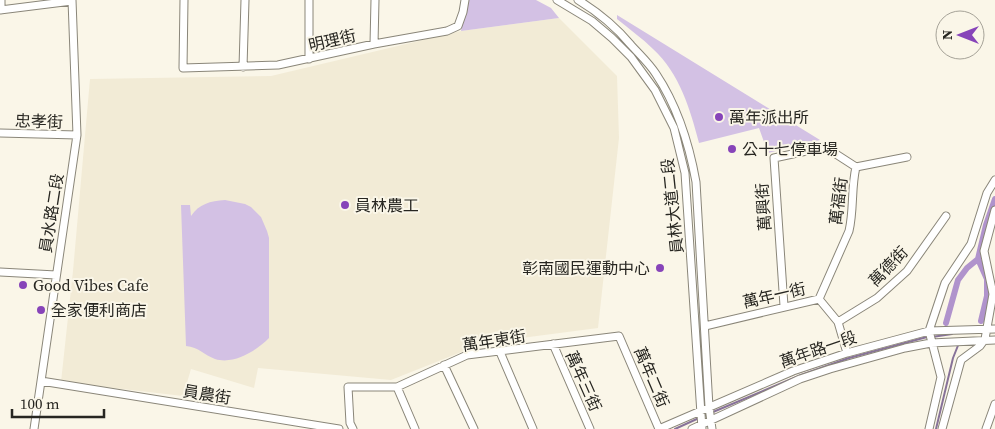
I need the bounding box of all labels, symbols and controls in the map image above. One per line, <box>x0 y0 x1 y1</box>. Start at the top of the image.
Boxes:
north arrow <box>935 10 985 60</box>
street label: 明理街 <box>306 24 358 56</box>
text: N <box>937 30 957 40</box>
place label: 萬年派出所 <box>729 106 809 128</box>
street label: 忠孝街 <box>15 109 63 133</box>
marker: 萬年派出所 <box>713 111 725 123</box>
place label: 公十七停車場 <box>742 138 838 160</box>
marker: 公十七停車場 <box>726 143 738 155</box>
street label: 員林大道二段 <box>656 157 688 255</box>
street label: 員水路二段 <box>34 172 68 254</box>
street label: 萬福街 <box>824 176 852 226</box>
street label: 萬興街 <box>750 182 776 232</box>
place label: 員林農工 <box>355 194 419 216</box>
marker: 員林農工 <box>339 199 351 211</box>
street label: 萬德街 <box>863 241 913 291</box>
place label: 彰南國民運動中心 <box>522 257 650 279</box>
marker: 彰南國民運動中心 <box>654 262 666 274</box>
place label: Good Vibes Cafe <box>33 274 149 296</box>
street label: 萬年一街 <box>740 277 808 313</box>
marker: Good Vibes Cafe <box>17 279 29 291</box>
place label: 全家便利商店 <box>51 299 147 321</box>
marker: 全家便利商店 <box>35 304 47 316</box>
street label: 萬年東街 <box>461 324 527 356</box>
street label: 萬年路一段 <box>777 326 859 372</box>
street label: 萬年二街 <box>629 343 675 411</box>
street label: 萬年三街 <box>561 347 607 415</box>
street label: 員農街 <box>182 379 232 409</box>
scale bar <box>12 386 105 418</box>
text: 100 m <box>20 393 60 414</box>

